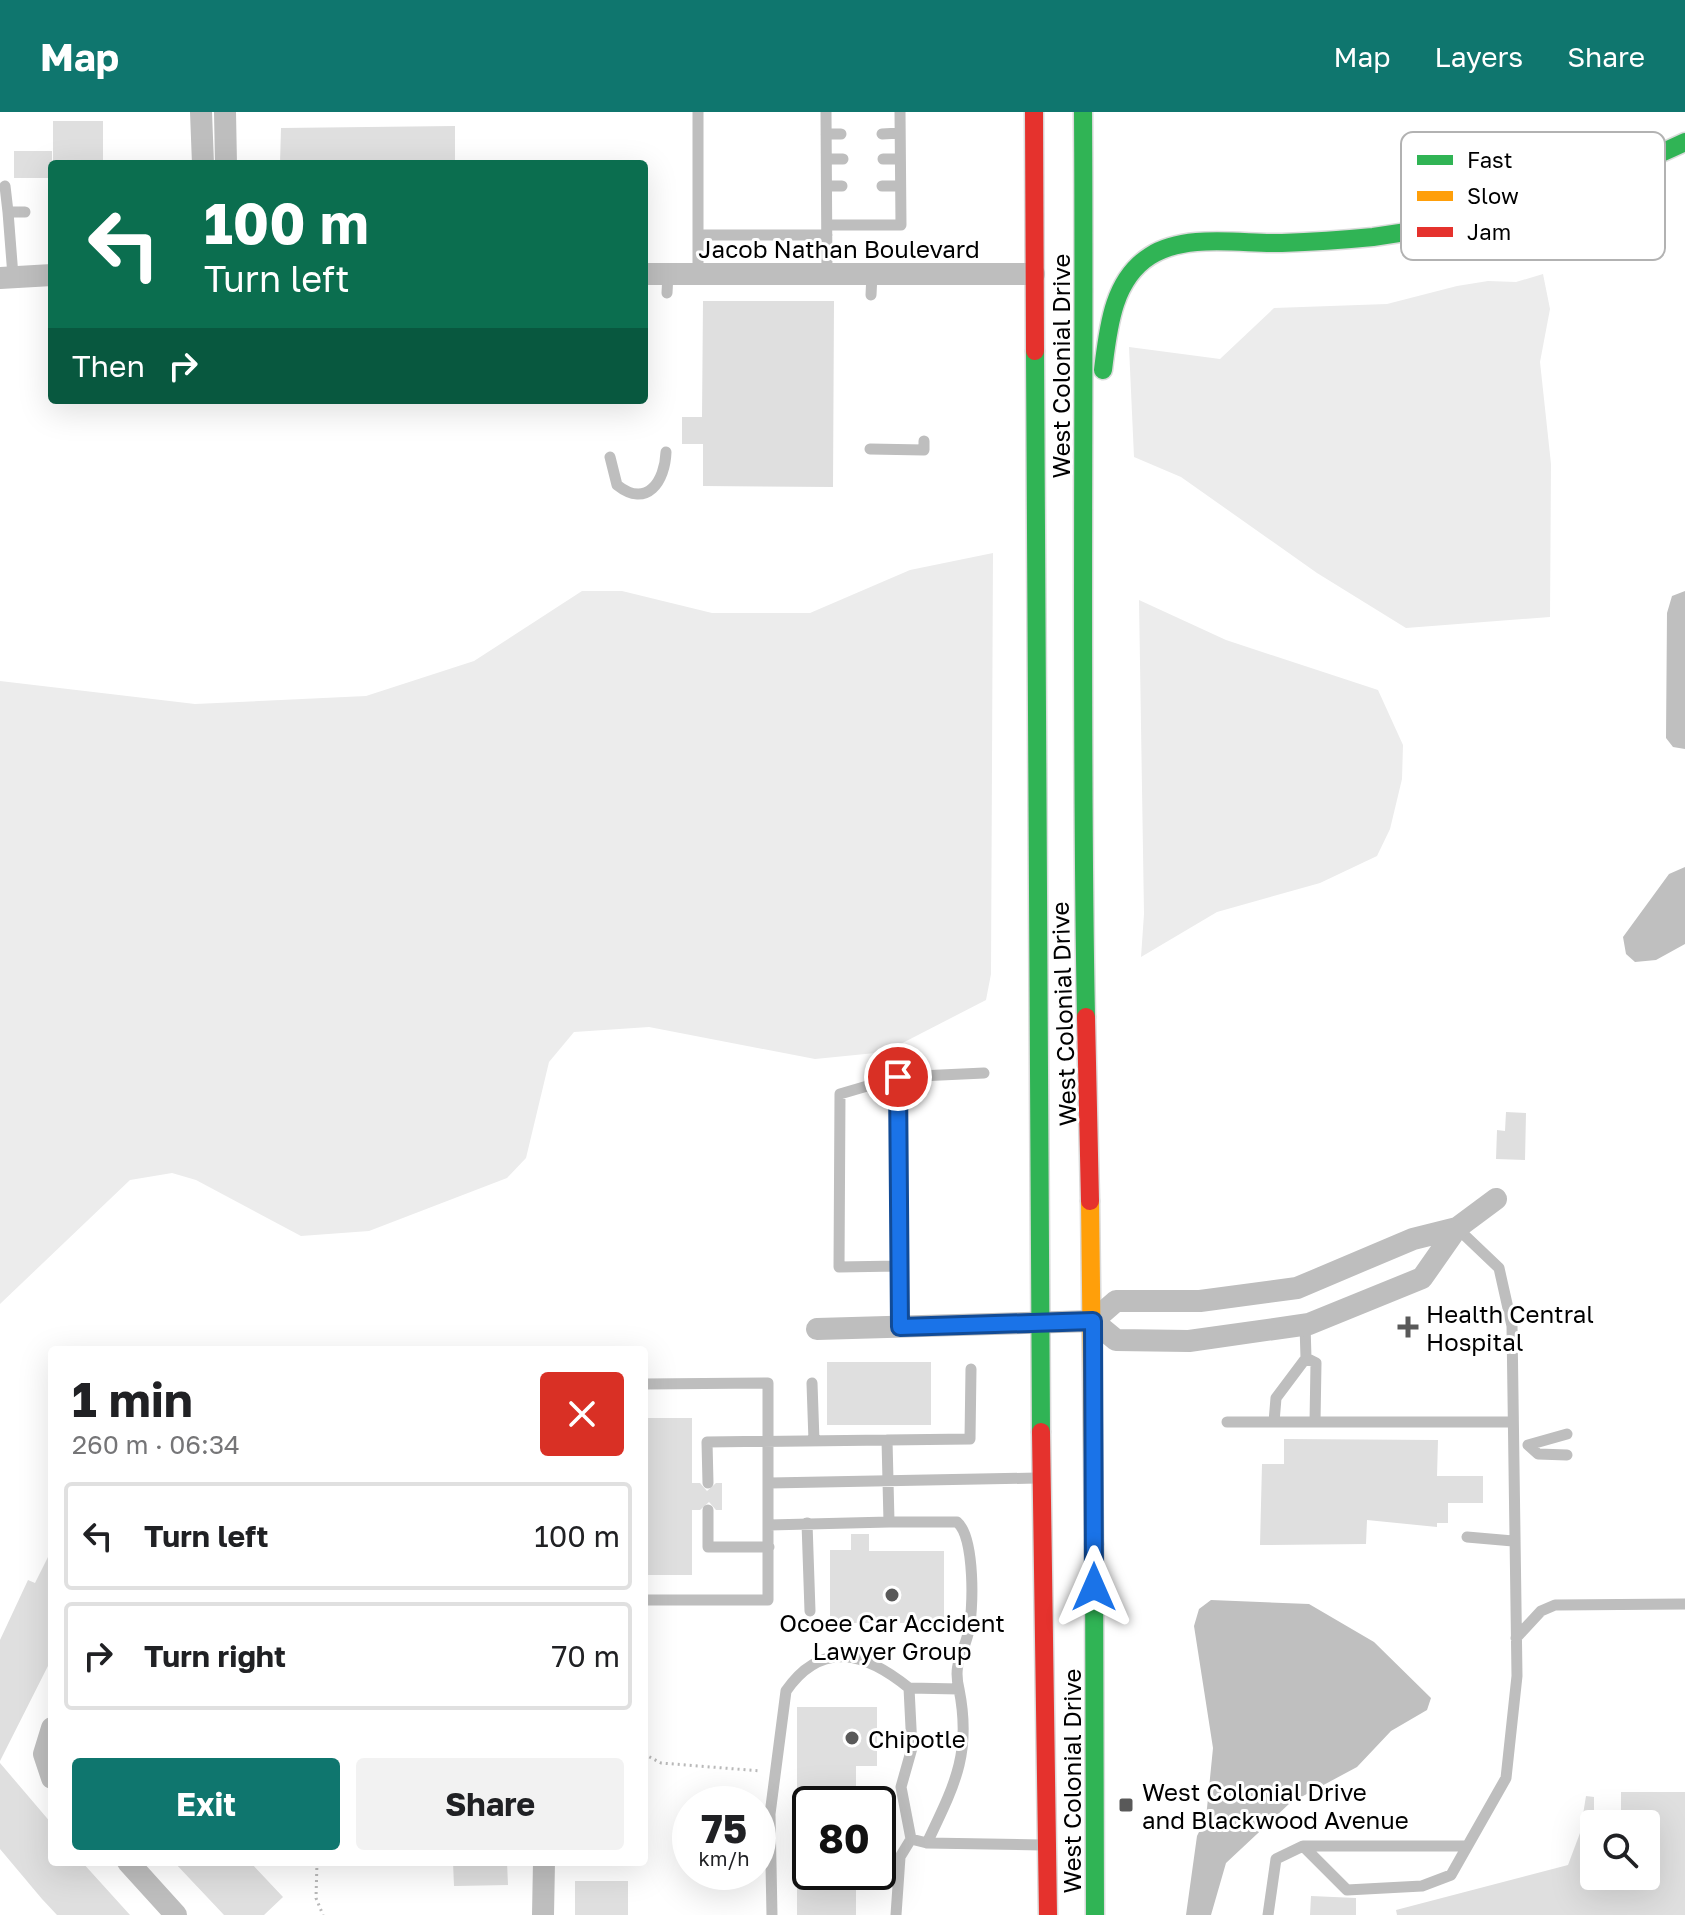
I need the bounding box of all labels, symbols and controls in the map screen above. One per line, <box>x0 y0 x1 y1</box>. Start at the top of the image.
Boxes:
text: Map <box>40 34 119 79</box>
text: Map <box>1333 40 1391 73</box>
text: Layers <box>1435 40 1523 73</box>
text: Share <box>1567 40 1645 73</box>
legend <box>1401 132 1665 260</box>
text: Fast <box>1467 146 1513 173</box>
text: Slow <box>1467 182 1519 209</box>
text: 100 m <box>204 189 369 256</box>
icon: left <box>72 192 176 296</box>
text: Jam <box>1467 218 1511 245</box>
street label: Jacob Nathan Boulevard <box>698 234 980 263</box>
street label: West Colonial Drive <box>1046 254 1075 478</box>
text: Turn left <box>204 257 350 300</box>
icon: right <box>161 344 205 388</box>
text: Then <box>72 348 145 384</box>
street label: West Colonial Drive <box>1045 901 1081 1127</box>
pin <box>864 1043 932 1111</box>
icon: arrive <box>876 1055 920 1099</box>
place label: Health Central Hospital <box>1426 1299 1594 1356</box>
marker: Health Central Hospital <box>1397 1316 1419 1338</box>
text: 1 min <box>72 1370 193 1428</box>
button: close <box>540 1372 624 1456</box>
text: 260 m · 06:34 <box>72 1429 240 1460</box>
icon: left <box>76 1514 120 1558</box>
text: Turn left <box>144 1518 269 1554</box>
text: 100 m <box>534 1518 620 1554</box>
position arrow <box>1052 1545 1136 1629</box>
marker: Ocoee Car Accident Lawyer Group <box>883 1586 901 1604</box>
place label: Ocoee Car Accident Lawyer Group <box>779 1608 1005 1665</box>
icon: right <box>76 1634 120 1678</box>
text: Turn right <box>144 1638 286 1674</box>
text: 70 m <box>551 1638 620 1674</box>
street label: West Colonial Drive <box>1057 1669 1086 1893</box>
place label: Chipotle <box>868 1724 966 1753</box>
marker: Chipotle <box>843 1729 861 1747</box>
button: Exit <box>72 1758 340 1850</box>
button: Share <box>356 1758 624 1850</box>
place label: West Colonial Drive and Blackwood Avenue <box>1142 1777 1409 1834</box>
speed limit sign: 80 <box>792 1786 896 1890</box>
marker: West Colonial Drive and Blackwood Avenue <box>1117 1796 1135 1814</box>
text: 75 <box>701 1804 747 1852</box>
map controls <box>1580 1810 1660 1890</box>
button: search <box>1580 1810 1660 1890</box>
text: km/h <box>699 1846 749 1870</box>

